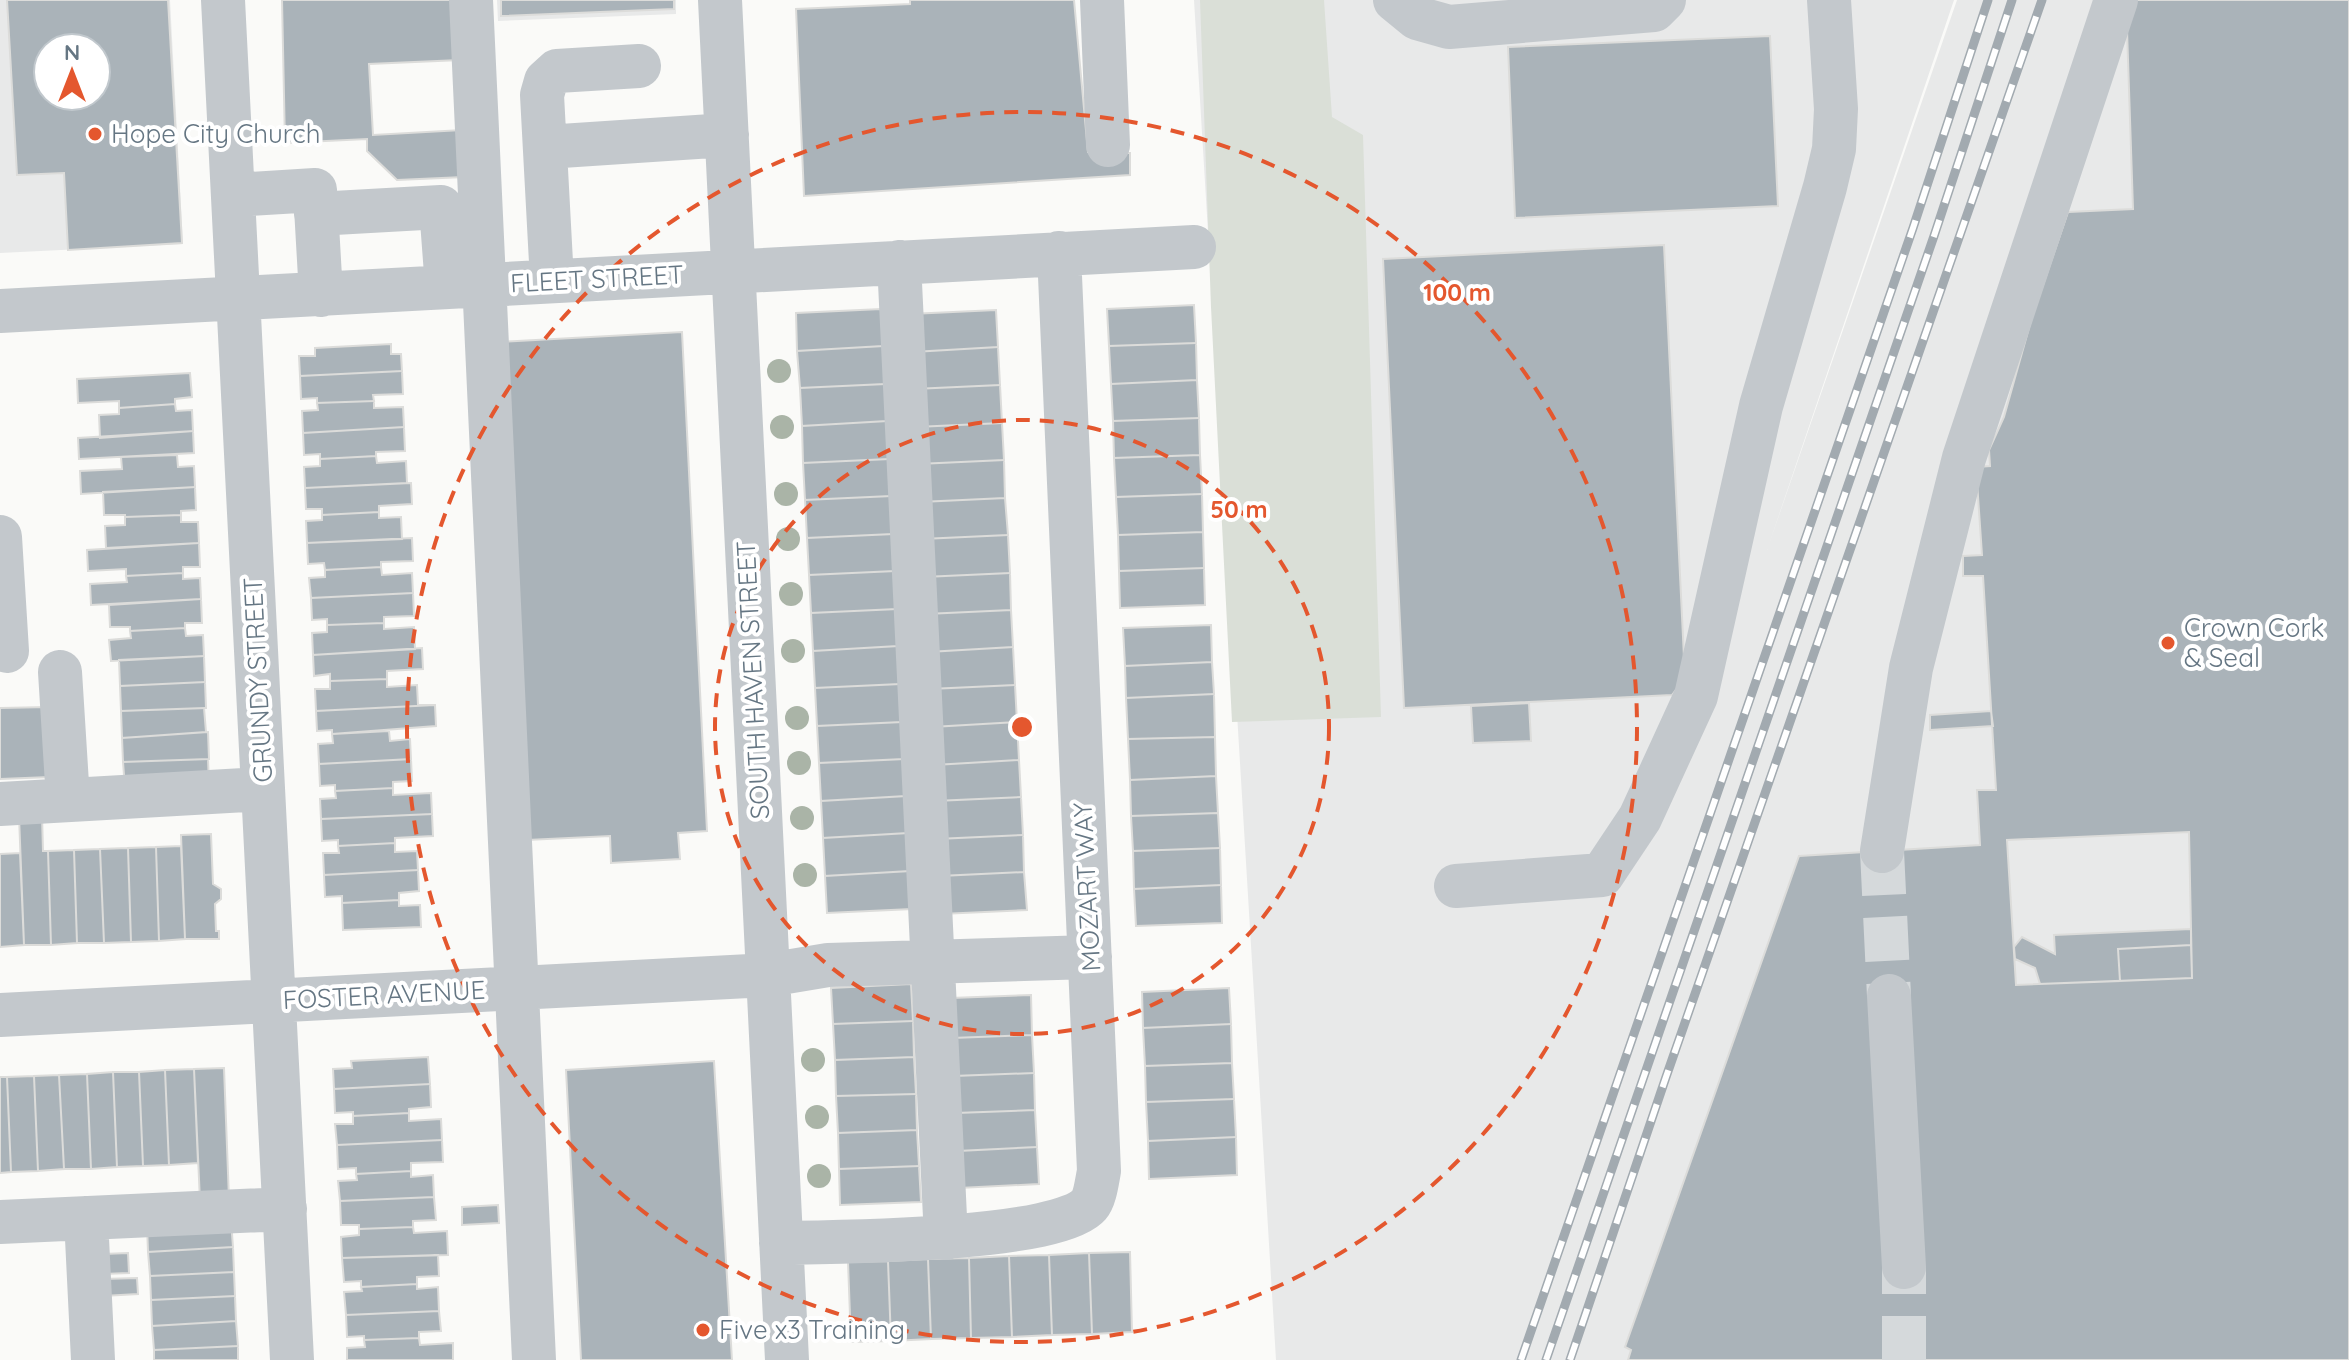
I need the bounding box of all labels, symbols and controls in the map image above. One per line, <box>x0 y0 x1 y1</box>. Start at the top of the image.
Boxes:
north arrow <box>32 32 112 112</box>
text: N <box>64 38 80 66</box>
place label: Hope City Church <box>111 117 320 150</box>
marker: Hope City Church <box>86 125 104 143</box>
street label: FLEET STREET <box>509 257 685 300</box>
text: 100 m <box>1423 277 1491 307</box>
text: 50 m <box>1210 494 1268 524</box>
street label: SOUTH HAVEN STREET <box>729 540 776 820</box>
street label: GRUNDY STREET <box>236 577 279 783</box>
place label: Crown Cork & Seal <box>2184 611 2324 674</box>
marker: Crown Cork & Seal <box>2159 634 2177 652</box>
centre of rings <box>1008 713 1036 741</box>
street label: MOZART WAY <box>1066 801 1107 972</box>
street label: FOSTER AVENUE <box>282 973 486 1016</box>
place label: Five x3 Training <box>719 1313 905 1346</box>
marker: Five x3 Training <box>694 1321 712 1339</box>

